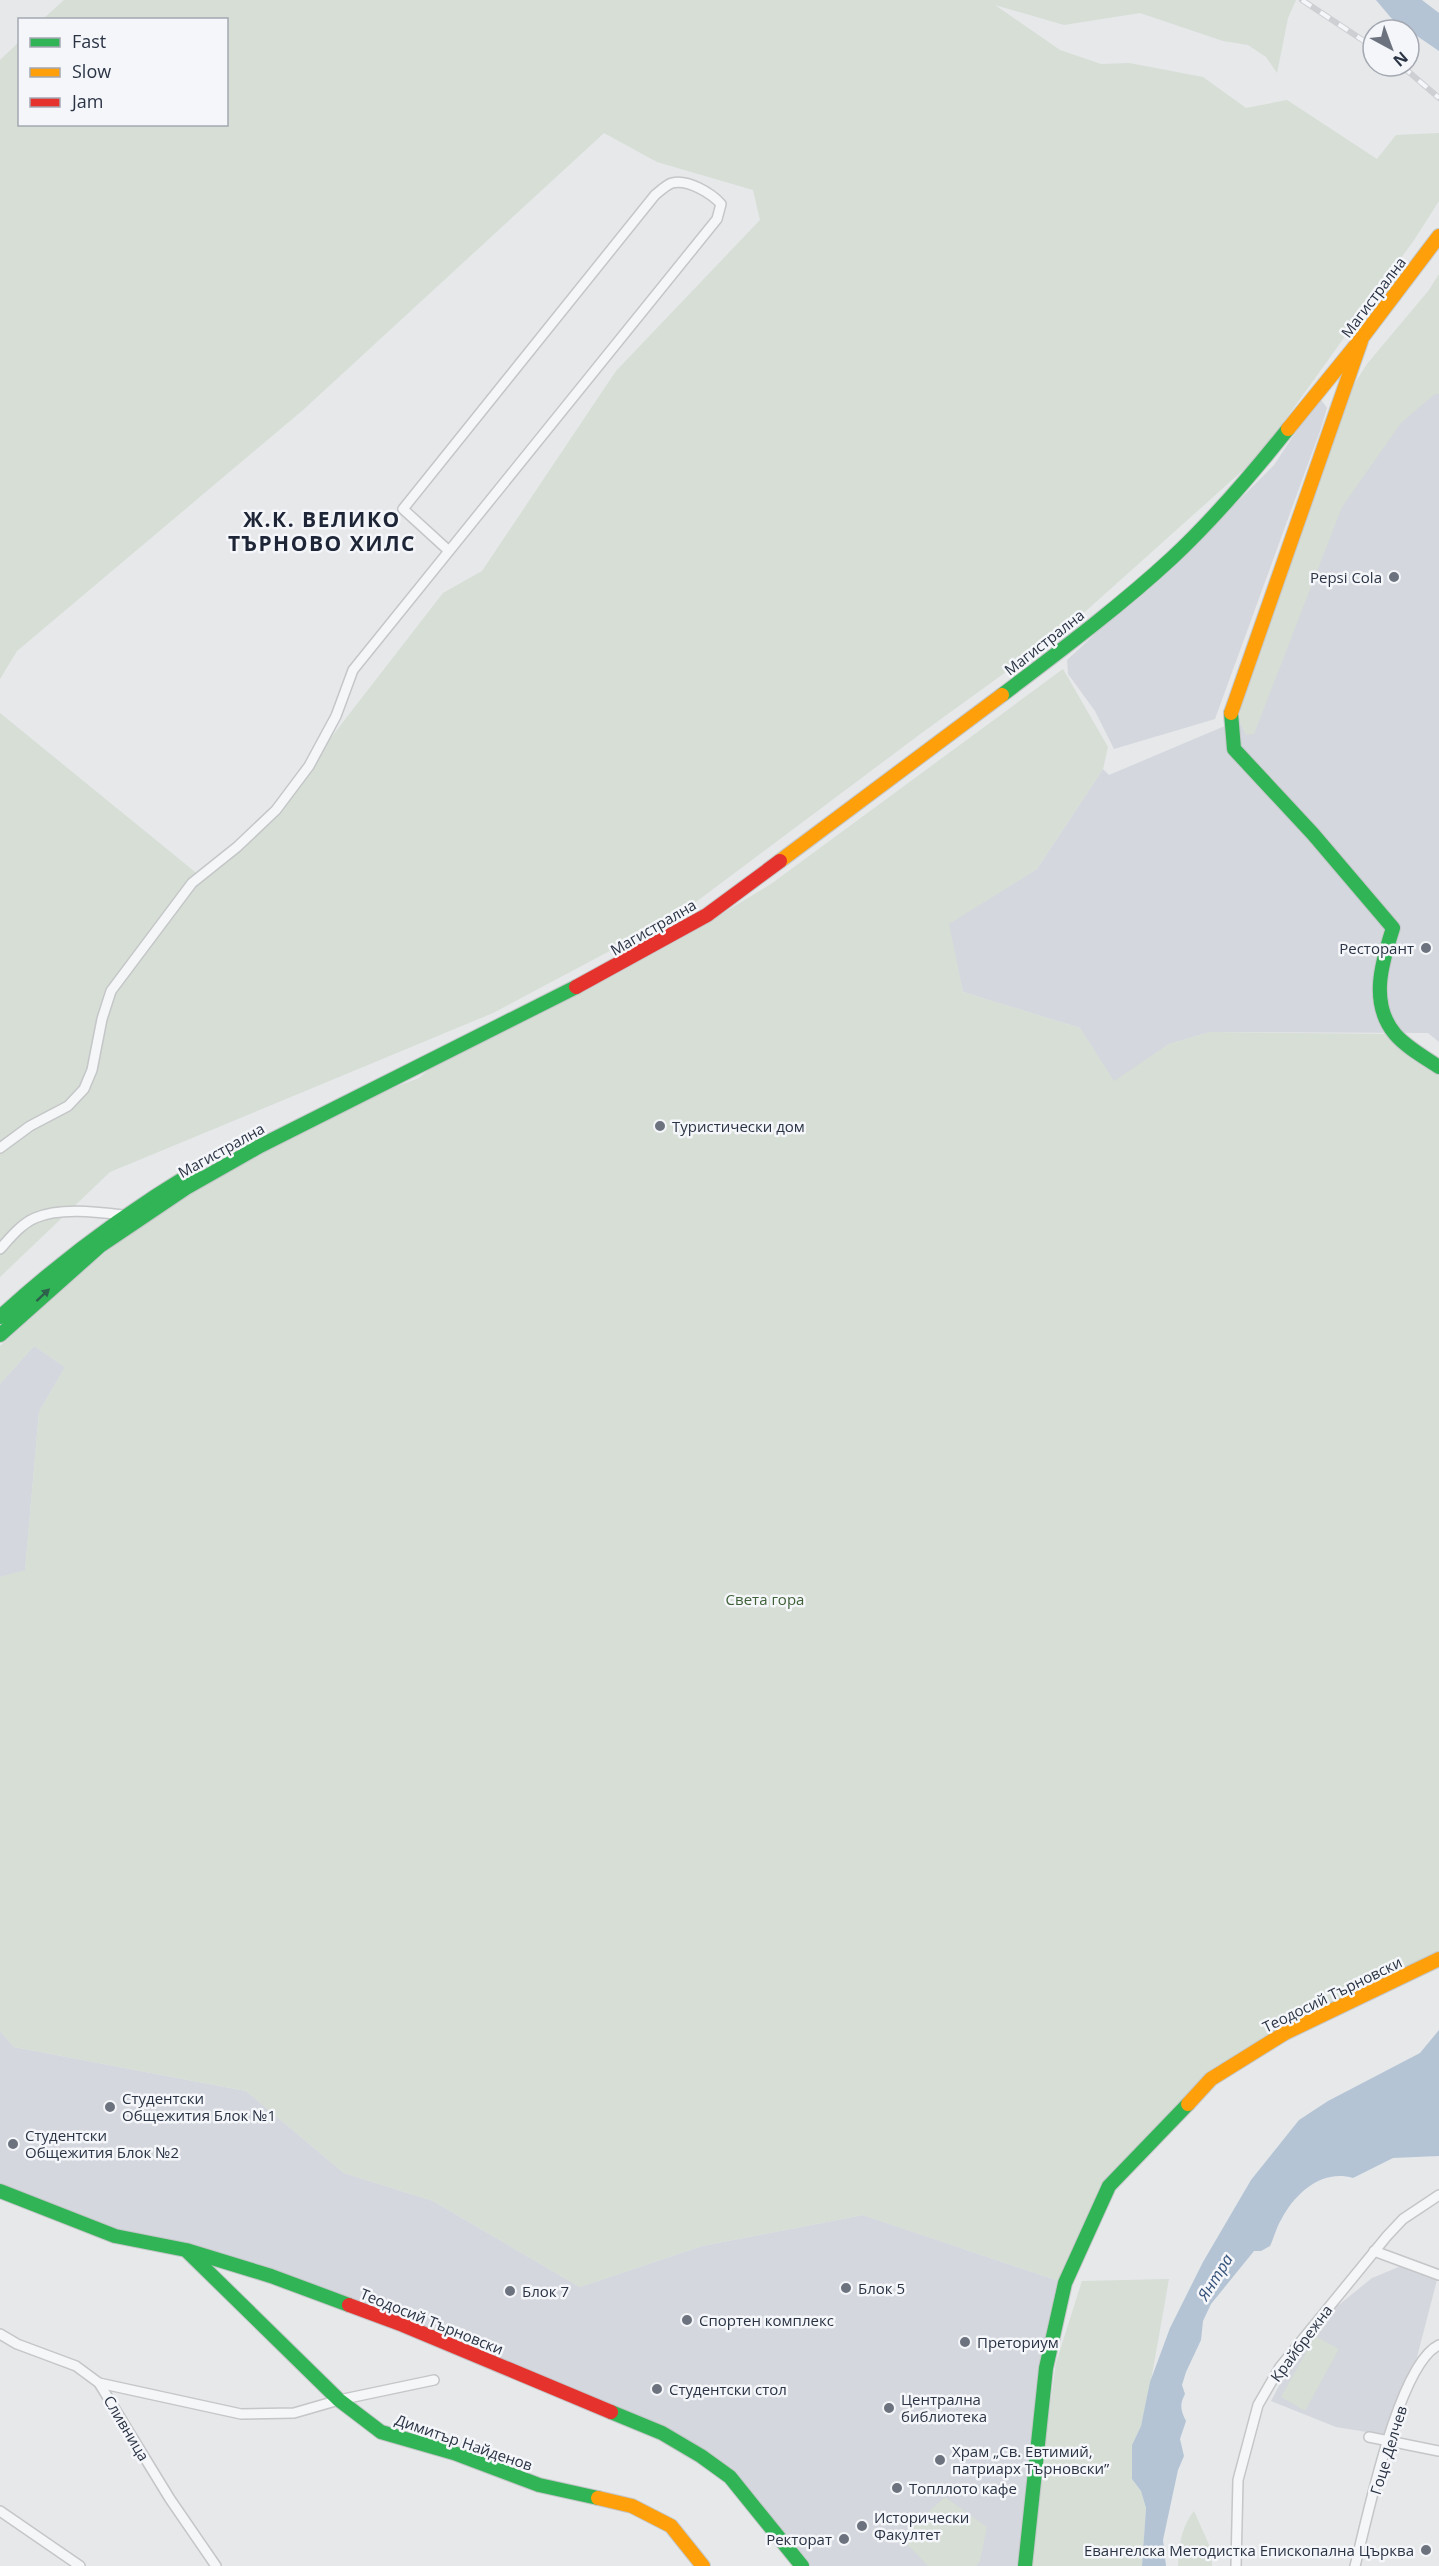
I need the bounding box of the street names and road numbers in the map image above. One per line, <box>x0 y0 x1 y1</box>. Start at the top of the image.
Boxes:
street label: Магистрална <box>1336 253 1410 341</box>
street label: Магистрална <box>1000 605 1088 679</box>
street label: Магистрална <box>606 894 700 960</box>
street label: Магистрална <box>174 1118 268 1182</box>
street label: Теодосий Търновски <box>1259 1952 1405 2036</box>
street label: Теодосий Търновски <box>357 2283 507 2359</box>
street label: Крайбрежна <box>1265 2300 1337 2386</box>
street label: Сливница <box>100 2392 154 2464</box>
street label: Гоце Делчев <box>1365 2403 1411 2497</box>
street label: Димитър Найденов <box>393 2409 535 2475</box>

